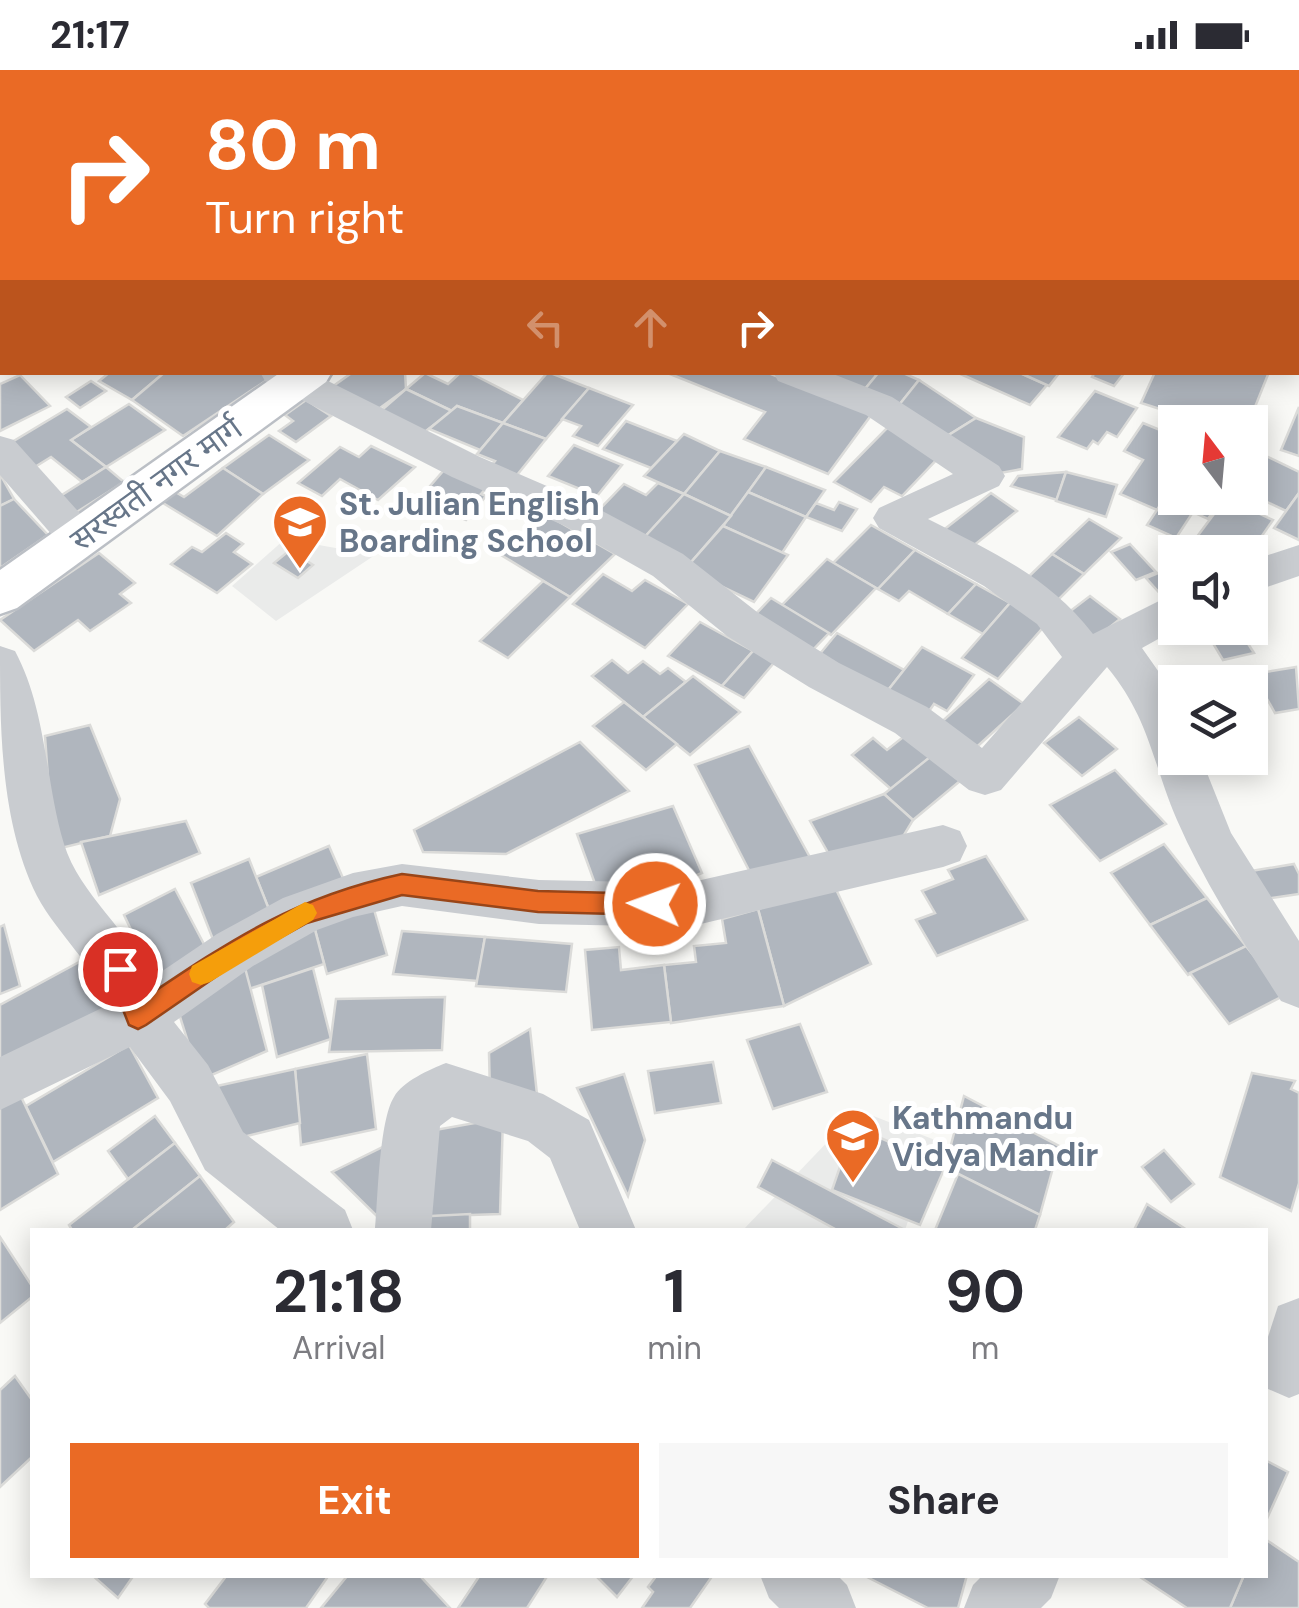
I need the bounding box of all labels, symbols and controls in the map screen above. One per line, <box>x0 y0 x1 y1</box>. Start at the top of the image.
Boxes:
text: 21:17 <box>50 10 130 60</box>
text: 80 m <box>205 100 381 191</box>
icon: right <box>40 110 170 240</box>
text: Turn right <box>205 188 404 247</box>
icon: left <box>518 300 573 355</box>
icon: ahead <box>623 300 678 355</box>
icon: right <box>728 300 783 355</box>
north arrow <box>1158 405 1268 515</box>
map controls <box>1158 405 1268 775</box>
street label: सरस्वती नगर मार्ग <box>62 407 251 561</box>
place label: St. Julian English Boarding School <box>339 483 600 562</box>
school or university icon: St. Julian English Boarding School <box>270 492 330 571</box>
button: sound <box>1158 535 1268 645</box>
button: layers <box>1158 665 1268 775</box>
position arrow <box>603 852 707 956</box>
pin <box>78 927 163 1012</box>
icon: arrive <box>93 942 148 997</box>
place label: Kathmandu Vidya Mandir <box>892 1097 1098 1176</box>
school or university icon: Kathmandu Vidya Mandir <box>823 1106 883 1185</box>
text: 21:18 <box>273 1252 404 1331</box>
text: 1 <box>664 1252 686 1331</box>
text: 90 <box>945 1252 1025 1331</box>
text: Arrival <box>292 1327 385 1369</box>
text: min <box>647 1327 702 1369</box>
text: m <box>971 1327 999 1369</box>
button: Exit <box>70 1443 639 1558</box>
button: Share <box>659 1443 1228 1558</box>

